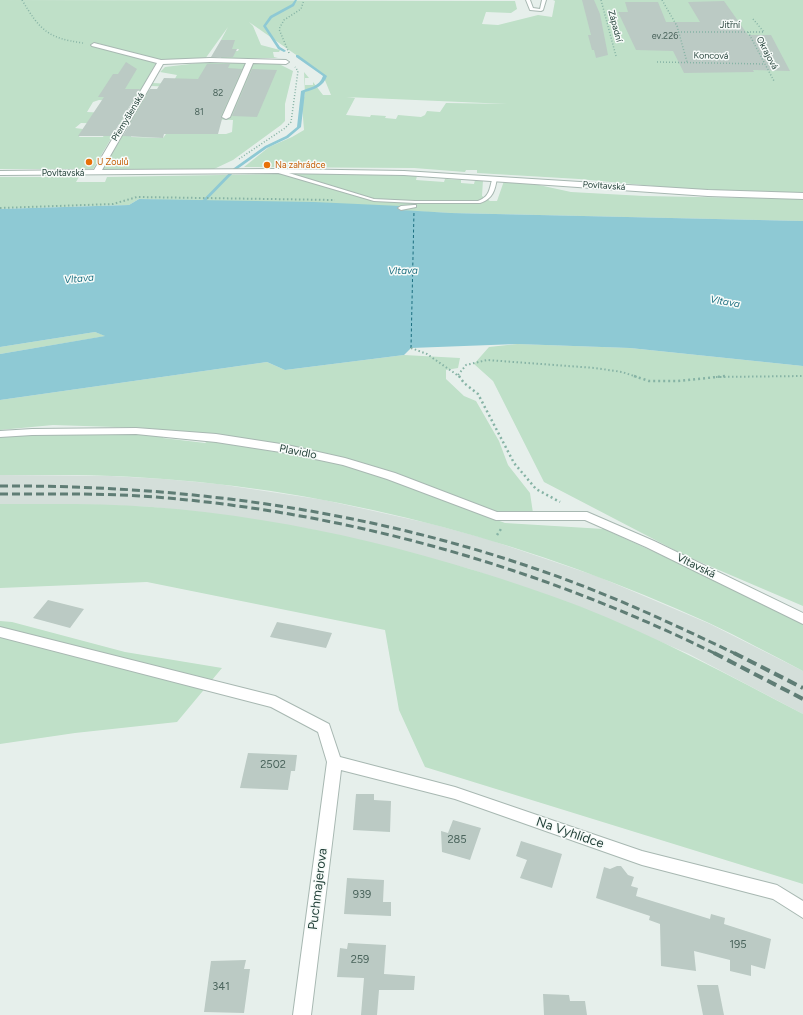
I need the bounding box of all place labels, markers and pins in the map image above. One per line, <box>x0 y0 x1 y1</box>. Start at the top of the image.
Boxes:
marker: U Zoulů <box>84 157 94 167</box>
place label: U Zoulů <box>97 157 129 167</box>
marker: Na zahrádce <box>262 160 272 170</box>
place label: Na zahrádce <box>275 160 325 170</box>

